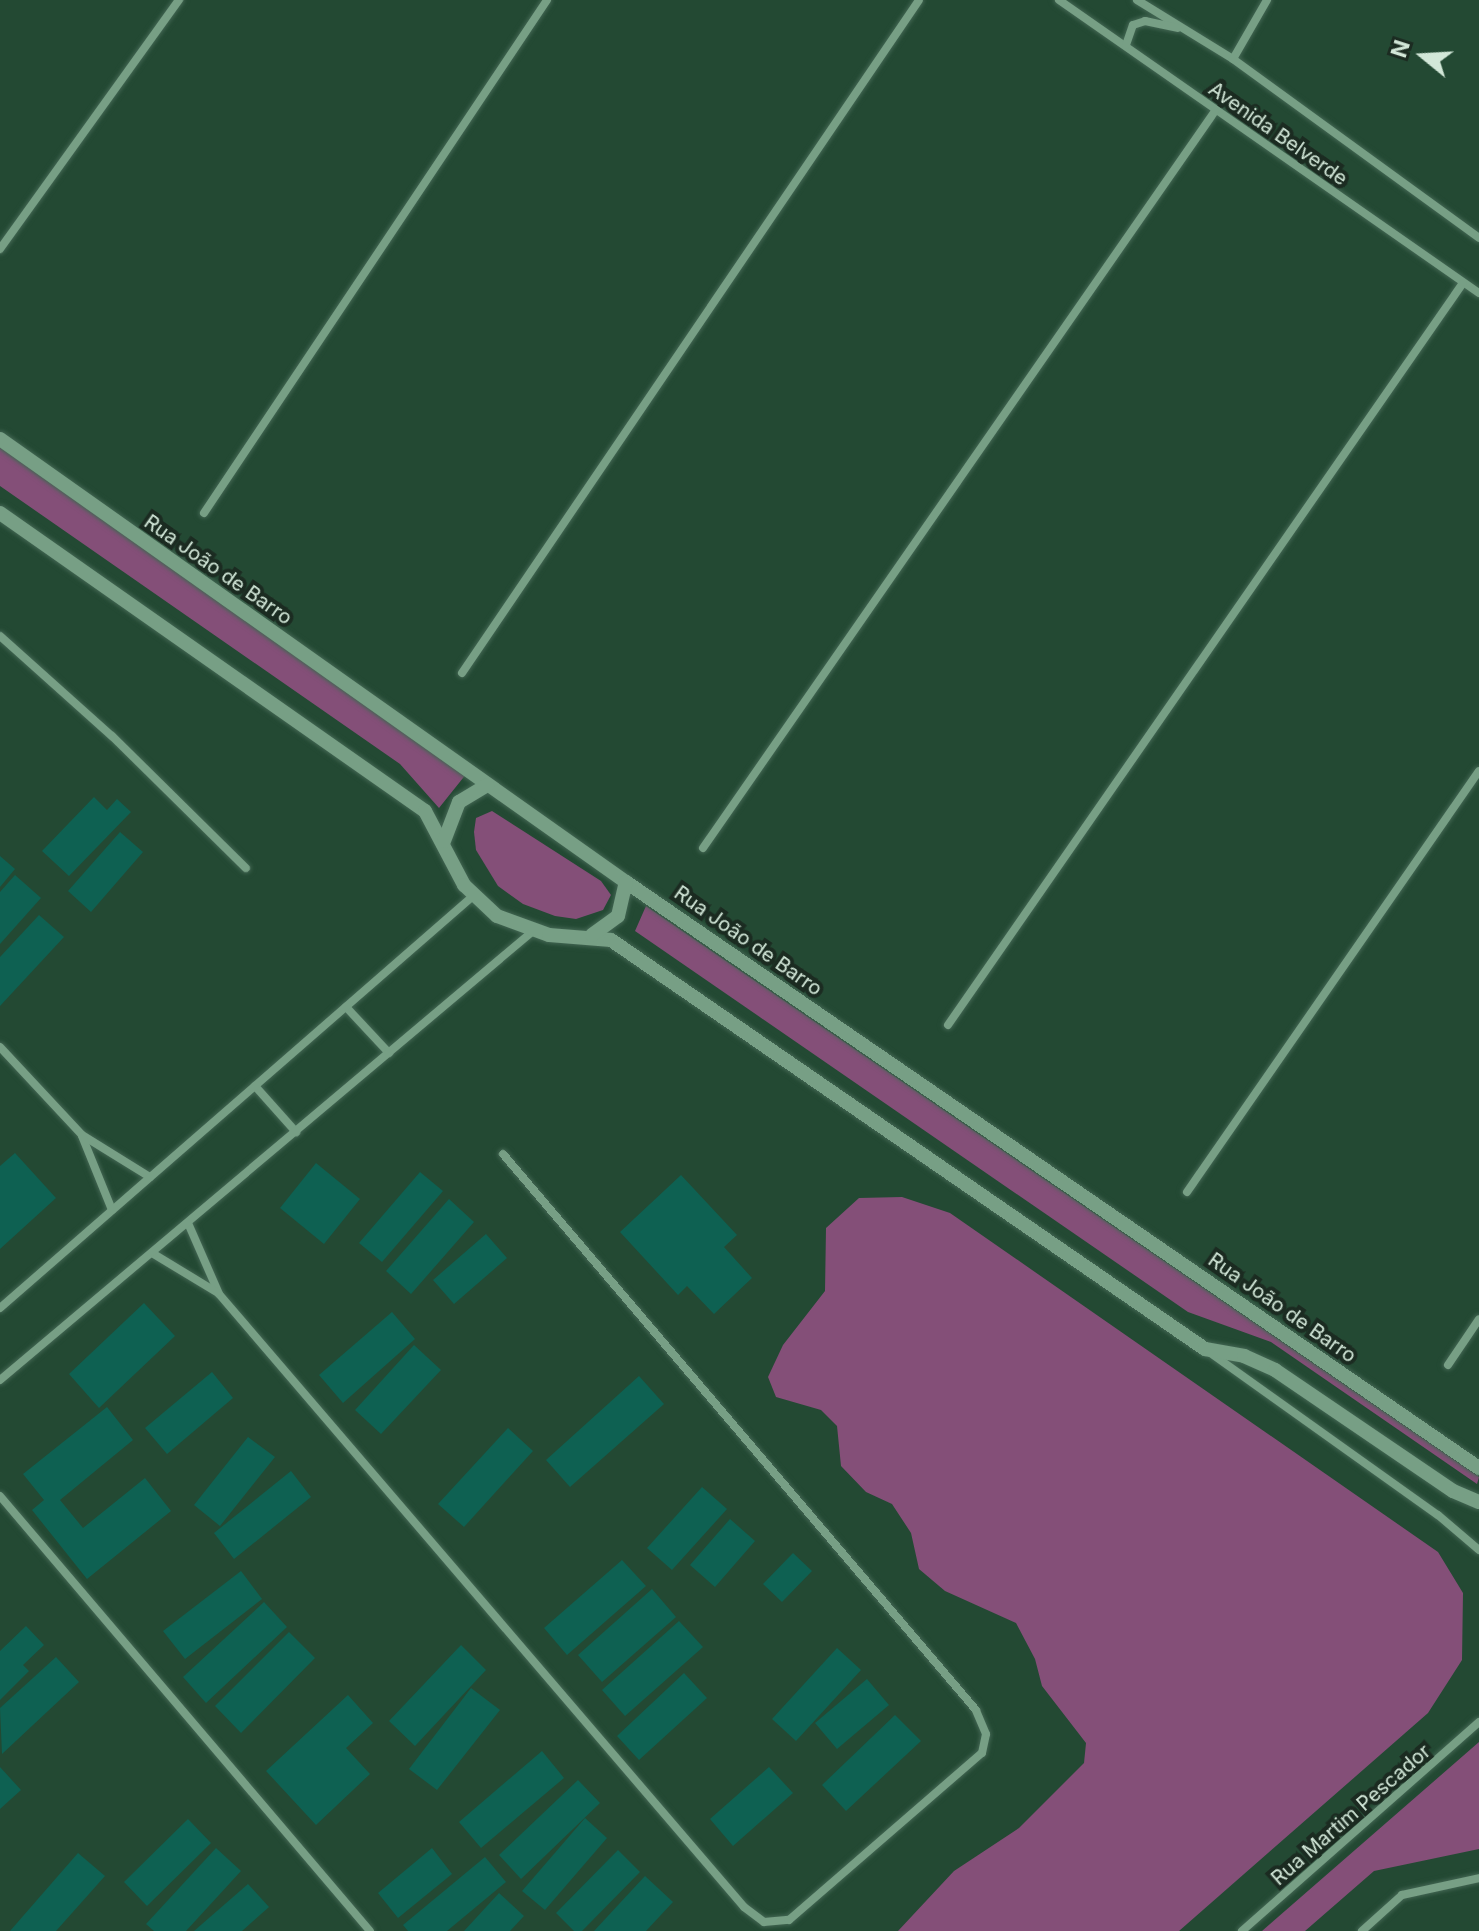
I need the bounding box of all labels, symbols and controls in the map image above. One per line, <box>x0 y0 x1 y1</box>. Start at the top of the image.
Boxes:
north arrow <box>1383 16 1463 96</box>
text: N <box>1385 37 1415 61</box>
street label: Avenida Belverde <box>1204 77 1352 191</box>
street label: Rua João de Barro <box>139 510 297 630</box>
street label: Rua João de Barro <box>669 881 827 1001</box>
street label: Rua João de Barro <box>1203 1248 1361 1368</box>
street label: Rua Martim Pescador <box>1267 1739 1435 1891</box>

